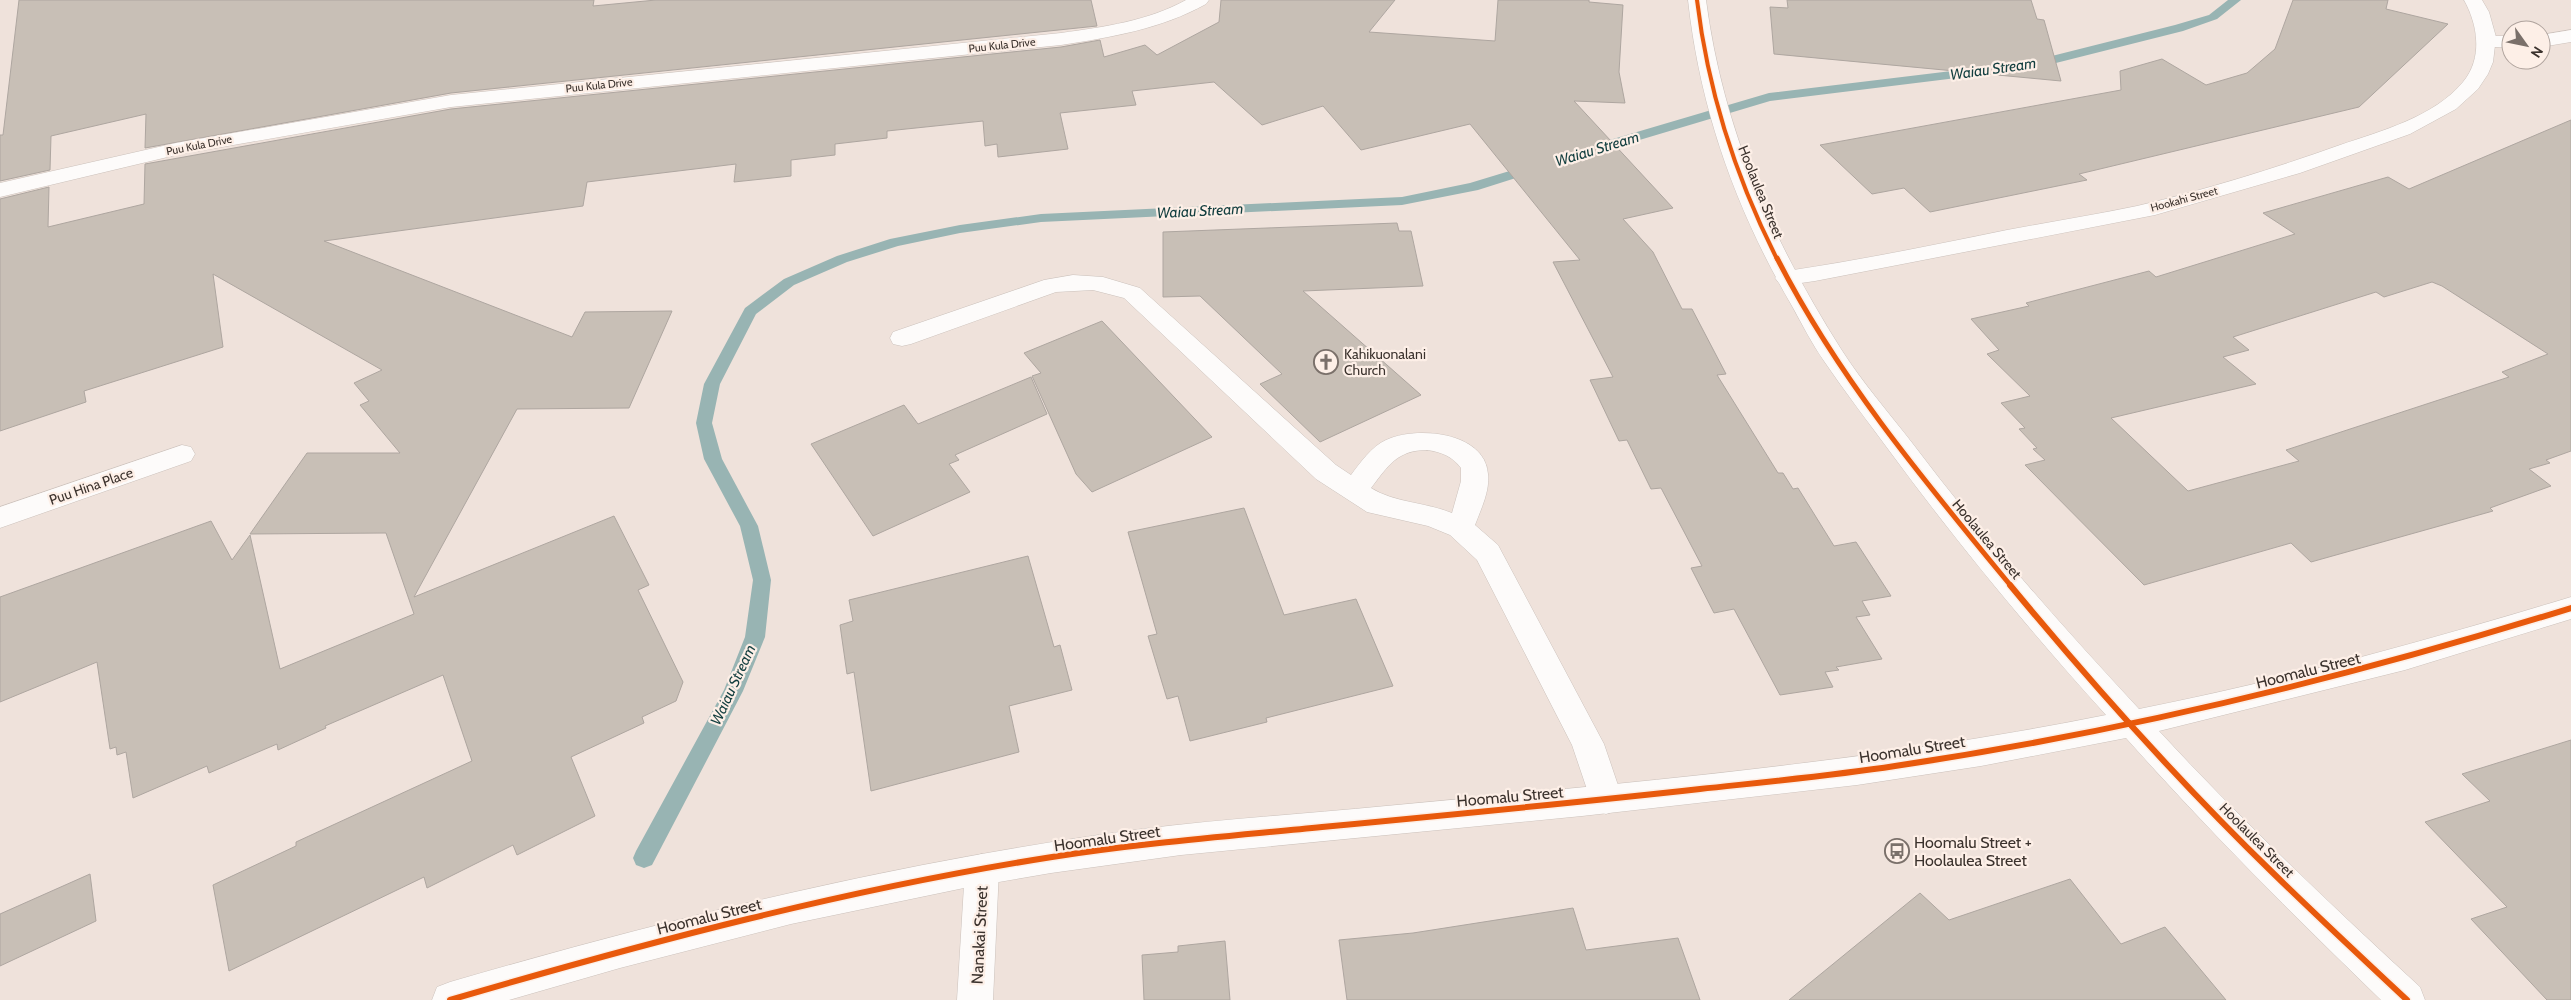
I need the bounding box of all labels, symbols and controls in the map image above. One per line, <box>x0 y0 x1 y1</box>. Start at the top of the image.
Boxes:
north arrow <box>2501 20 2551 70</box>
street label: Puu Kula Drive <box>968 34 1036 55</box>
text: N <box>2527 43 2547 61</box>
water label: Waiau Stream <box>1949 54 2037 84</box>
street label: Puu Kula Drive <box>565 74 633 95</box>
water label: Waiau Stream <box>1553 128 1641 170</box>
street label: Puu Kula Drive <box>165 132 234 158</box>
street label: Hoolaulea Street <box>1734 143 1788 241</box>
street label: Hookahi Street <box>2149 183 2219 215</box>
water label: Waiau Stream <box>1156 200 1244 222</box>
place label: Kahikuonalani Church <box>1344 345 1426 379</box>
church icon: Kahikuonalani Church <box>1313 349 1339 375</box>
street label: Puu Hina Place <box>47 463 135 509</box>
street label: Hoolaulea Street <box>1948 495 2026 583</box>
water label: Waiau Stream <box>707 642 759 728</box>
street label: Hoomalu Street <box>2254 648 2363 693</box>
street label: Hoomalu Street <box>1858 732 1967 767</box>
street label: Hoomalu Street <box>1456 782 1565 811</box>
street label: Hoolaulea Street <box>2216 799 2298 881</box>
street label: Hoomalu Street <box>1053 822 1162 855</box>
place label: Hoomalu Street + Hoolaulea Street <box>1914 833 2032 870</box>
bus stop icon: Hoomalu Street + Hoolaulea Street <box>1884 838 1910 864</box>
street label: Nanakai Street <box>967 885 992 985</box>
street label: Hoomalu Street <box>655 894 764 939</box>

